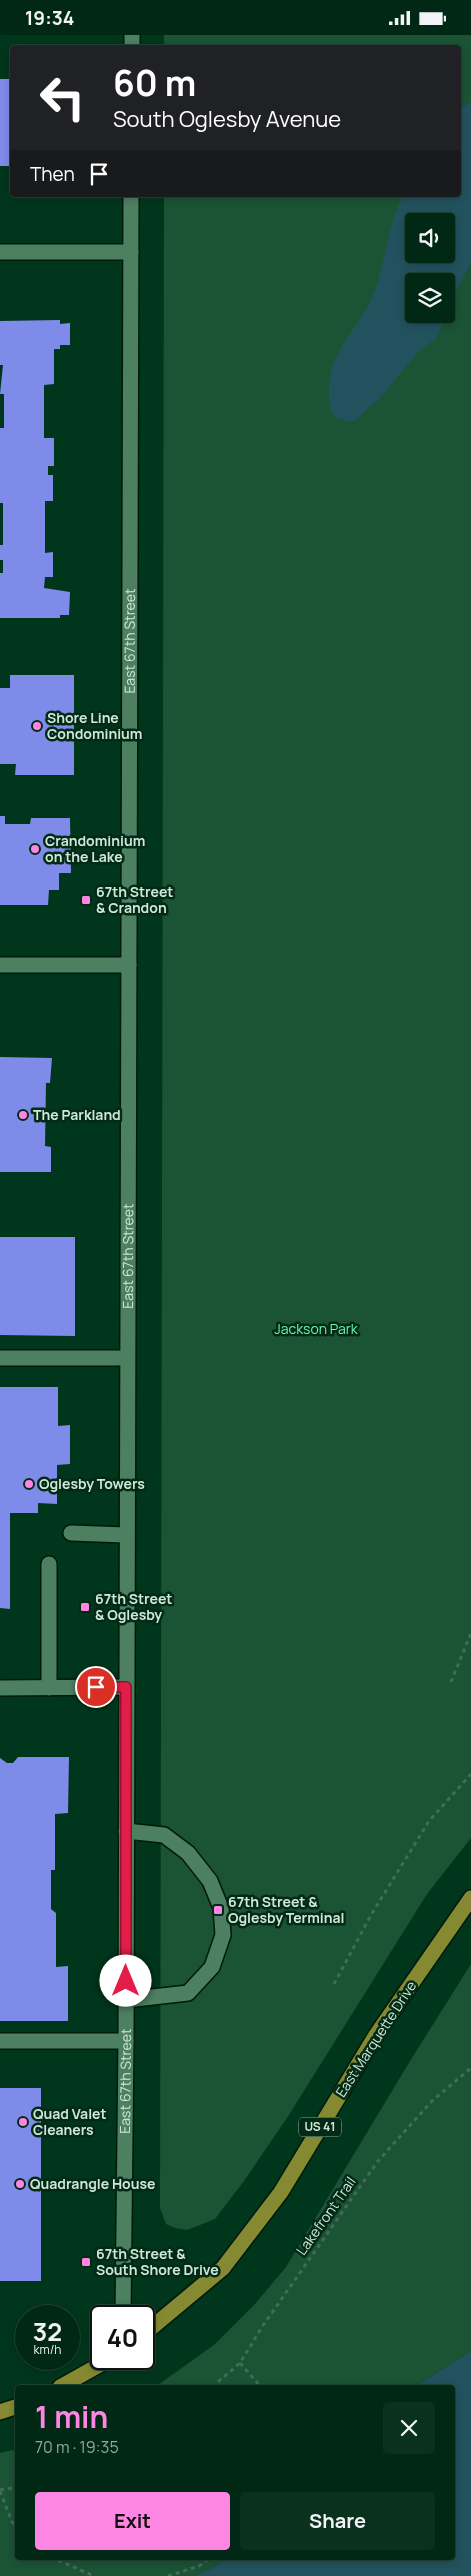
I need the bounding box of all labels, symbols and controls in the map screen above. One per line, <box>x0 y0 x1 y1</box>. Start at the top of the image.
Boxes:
text: 19:34 <box>25 5 74 31</box>
text: 60 m <box>113 59 196 107</box>
icon: left <box>30 65 95 130</box>
text: South Oglesby Avenue <box>113 104 341 134</box>
icon: arrive <box>85 160 113 188</box>
text: Then <box>30 161 75 187</box>
map controls <box>405 213 455 323</box>
button: sound <box>405 213 455 263</box>
button: layers <box>405 273 455 323</box>
street label: East 67th Street <box>120 588 139 694</box>
place label: Shore Line Condominium <box>47 708 142 743</box>
marker: Shore Line Condominium <box>31 720 43 732</box>
place label: Crandominium on the Lake <box>45 831 145 866</box>
marker: Crandominium on the Lake <box>29 843 41 855</box>
place label: 67th Street & Crandon <box>96 882 173 917</box>
marker: 67th Street & Crandon <box>80 894 92 906</box>
place label: The Parkland <box>33 1105 121 1124</box>
marker: The Parkland <box>17 1109 29 1121</box>
street label: East 67th Street <box>118 1203 137 1309</box>
park label: Jackson Park <box>274 1319 359 1338</box>
place label: Oglesby Towers <box>39 1474 145 1493</box>
marker: Oglesby Towers <box>23 1478 35 1490</box>
place label: 67th Street & Oglesby <box>95 1589 172 1624</box>
marker: 67th Street & Oglesby <box>79 1601 91 1613</box>
pin <box>75 1666 117 1708</box>
icon: arrive <box>82 1673 110 1701</box>
place label: 67th Street & Oglesby Terminal <box>228 1892 344 1927</box>
marker: 67th Street & Oglesby Terminal <box>212 1904 224 1916</box>
position arrow <box>99 1954 151 2006</box>
street label: East Marquette Drive <box>331 1977 420 2101</box>
street label: East 67th Street <box>115 2028 135 2134</box>
place label: Quad Valet Cleaners <box>33 2104 107 2139</box>
marker: Quad Valet Cleaners <box>17 2116 29 2128</box>
road number: US 41 <box>299 2117 341 2137</box>
street label: Lakefront Trail <box>292 2173 360 2259</box>
place label: Quadrangle House <box>30 2174 155 2193</box>
marker: Quadrangle House <box>14 2178 26 2190</box>
place label: 67th Street & South Shore Drive <box>96 2244 219 2279</box>
marker: 67th Street & South Shore Drive <box>80 2256 92 2268</box>
speed limit sign: 40 <box>90 2305 155 2370</box>
text: 32 <box>33 2314 62 2349</box>
text: km/h <box>34 2341 61 2358</box>
text: 1 min <box>35 2396 108 2437</box>
button: close <box>383 2402 435 2454</box>
text: 70 m · 19:35 <box>35 2436 119 2458</box>
button: Exit <box>35 2492 230 2550</box>
button: Share <box>240 2492 435 2550</box>

